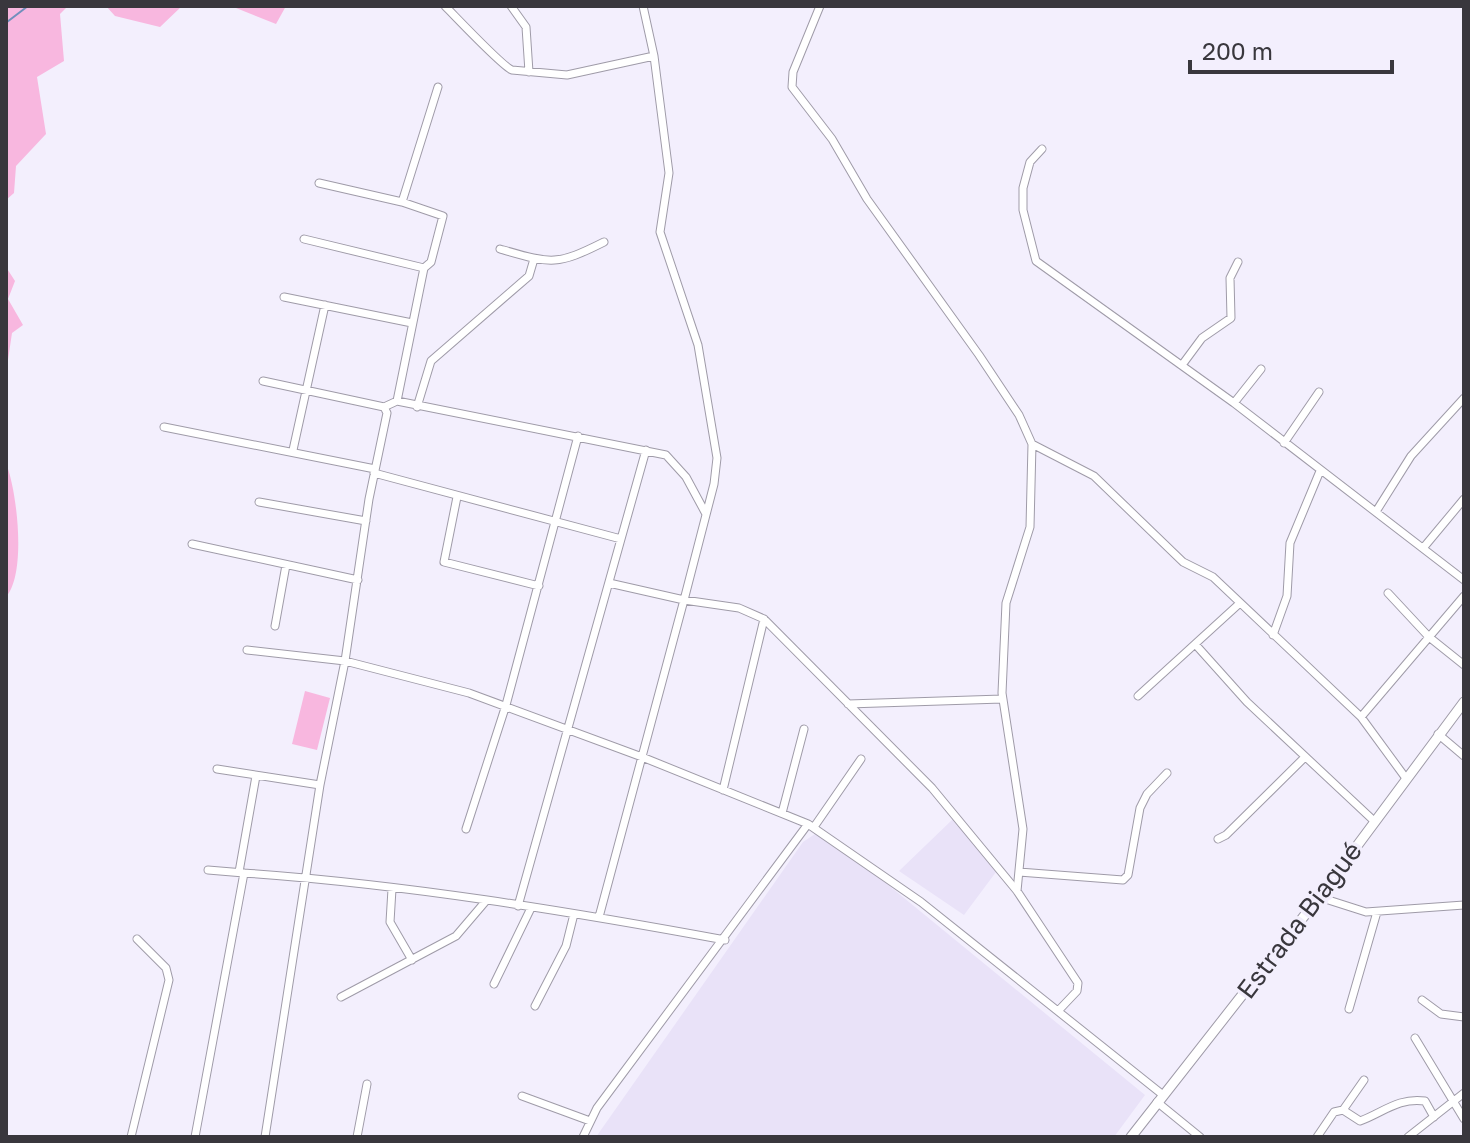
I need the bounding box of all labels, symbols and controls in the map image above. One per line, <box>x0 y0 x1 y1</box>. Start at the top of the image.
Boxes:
scale bar <box>1190 24 1392 74</box>
text: 200 m <box>1202 36 1273 65</box>
street label: Estrada Biagué <box>1230 836 1368 1004</box>

